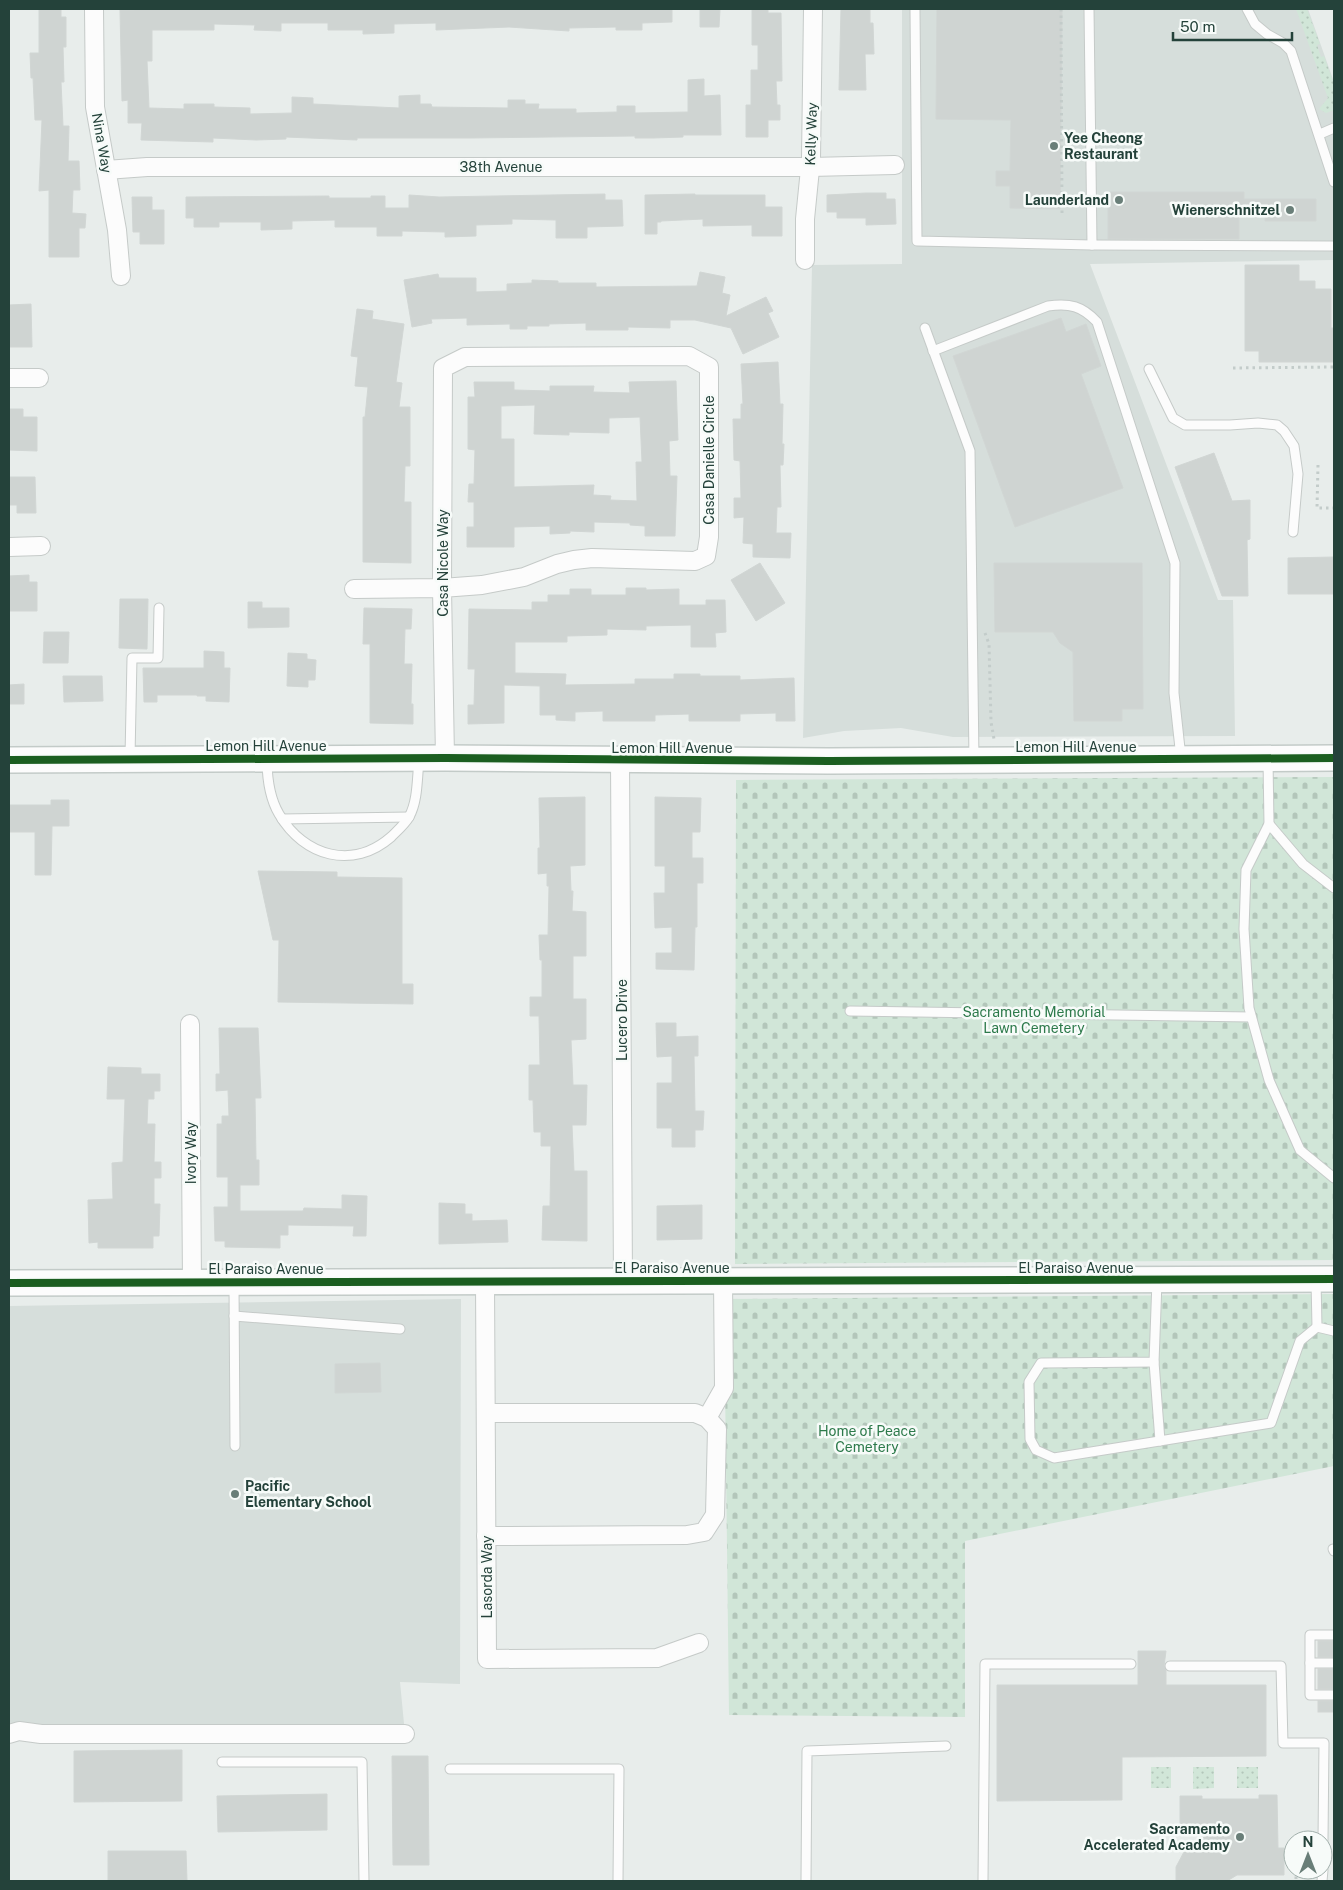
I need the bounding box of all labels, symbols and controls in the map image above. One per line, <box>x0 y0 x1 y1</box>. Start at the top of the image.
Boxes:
scale bar <box>1173 10 1292 42</box>
text: 50 m <box>1180 18 1215 35</box>
street label: Kelly Way <box>802 102 820 166</box>
street label: Nina Way <box>89 112 115 175</box>
place label: Yee Cheong Restaurant <box>1064 130 1143 162</box>
marker: Yee Cheong Restaurant <box>1048 140 1060 152</box>
street label: 38th Avenue <box>460 159 542 175</box>
place label: Launderland <box>1025 192 1109 208</box>
marker: Launderland <box>1113 194 1125 206</box>
place label: Wienerschnitzel <box>1172 202 1280 218</box>
marker: Wienerschnitzel <box>1284 204 1296 216</box>
street label: Casa Danielle Circle <box>701 395 717 525</box>
street label: Casa Nicole Way <box>435 509 451 617</box>
street label: Lemon Hill Avenue <box>205 738 327 754</box>
street label: Lemon Hill Avenue <box>1015 739 1137 755</box>
street label: Lemon Hill Avenue <box>611 740 733 756</box>
street label: Lucero Drive <box>614 979 630 1061</box>
park label: Sacramento Memorial Lawn Cemetery <box>962 1004 1106 1036</box>
street label: Ivory Way <box>183 1121 199 1184</box>
street label: El Paraiso Avenue <box>614 1260 730 1276</box>
street label: El Paraiso Avenue <box>1018 1260 1134 1276</box>
street label: El Paraiso Avenue <box>208 1261 324 1277</box>
park label: Home of Peace Cemetery <box>818 1423 916 1455</box>
place label: Pacific Elementary School <box>245 1478 372 1510</box>
marker: Pacific Elementary School <box>229 1488 241 1500</box>
street label: Lasorda Way <box>479 1535 495 1618</box>
place label: Sacramento Accelerated Academy <box>1084 1821 1230 1853</box>
north arrow <box>1283 1830 1333 1880</box>
marker: Sacramento Accelerated Academy <box>1234 1831 1246 1843</box>
text: N <box>1303 1834 1313 1850</box>

